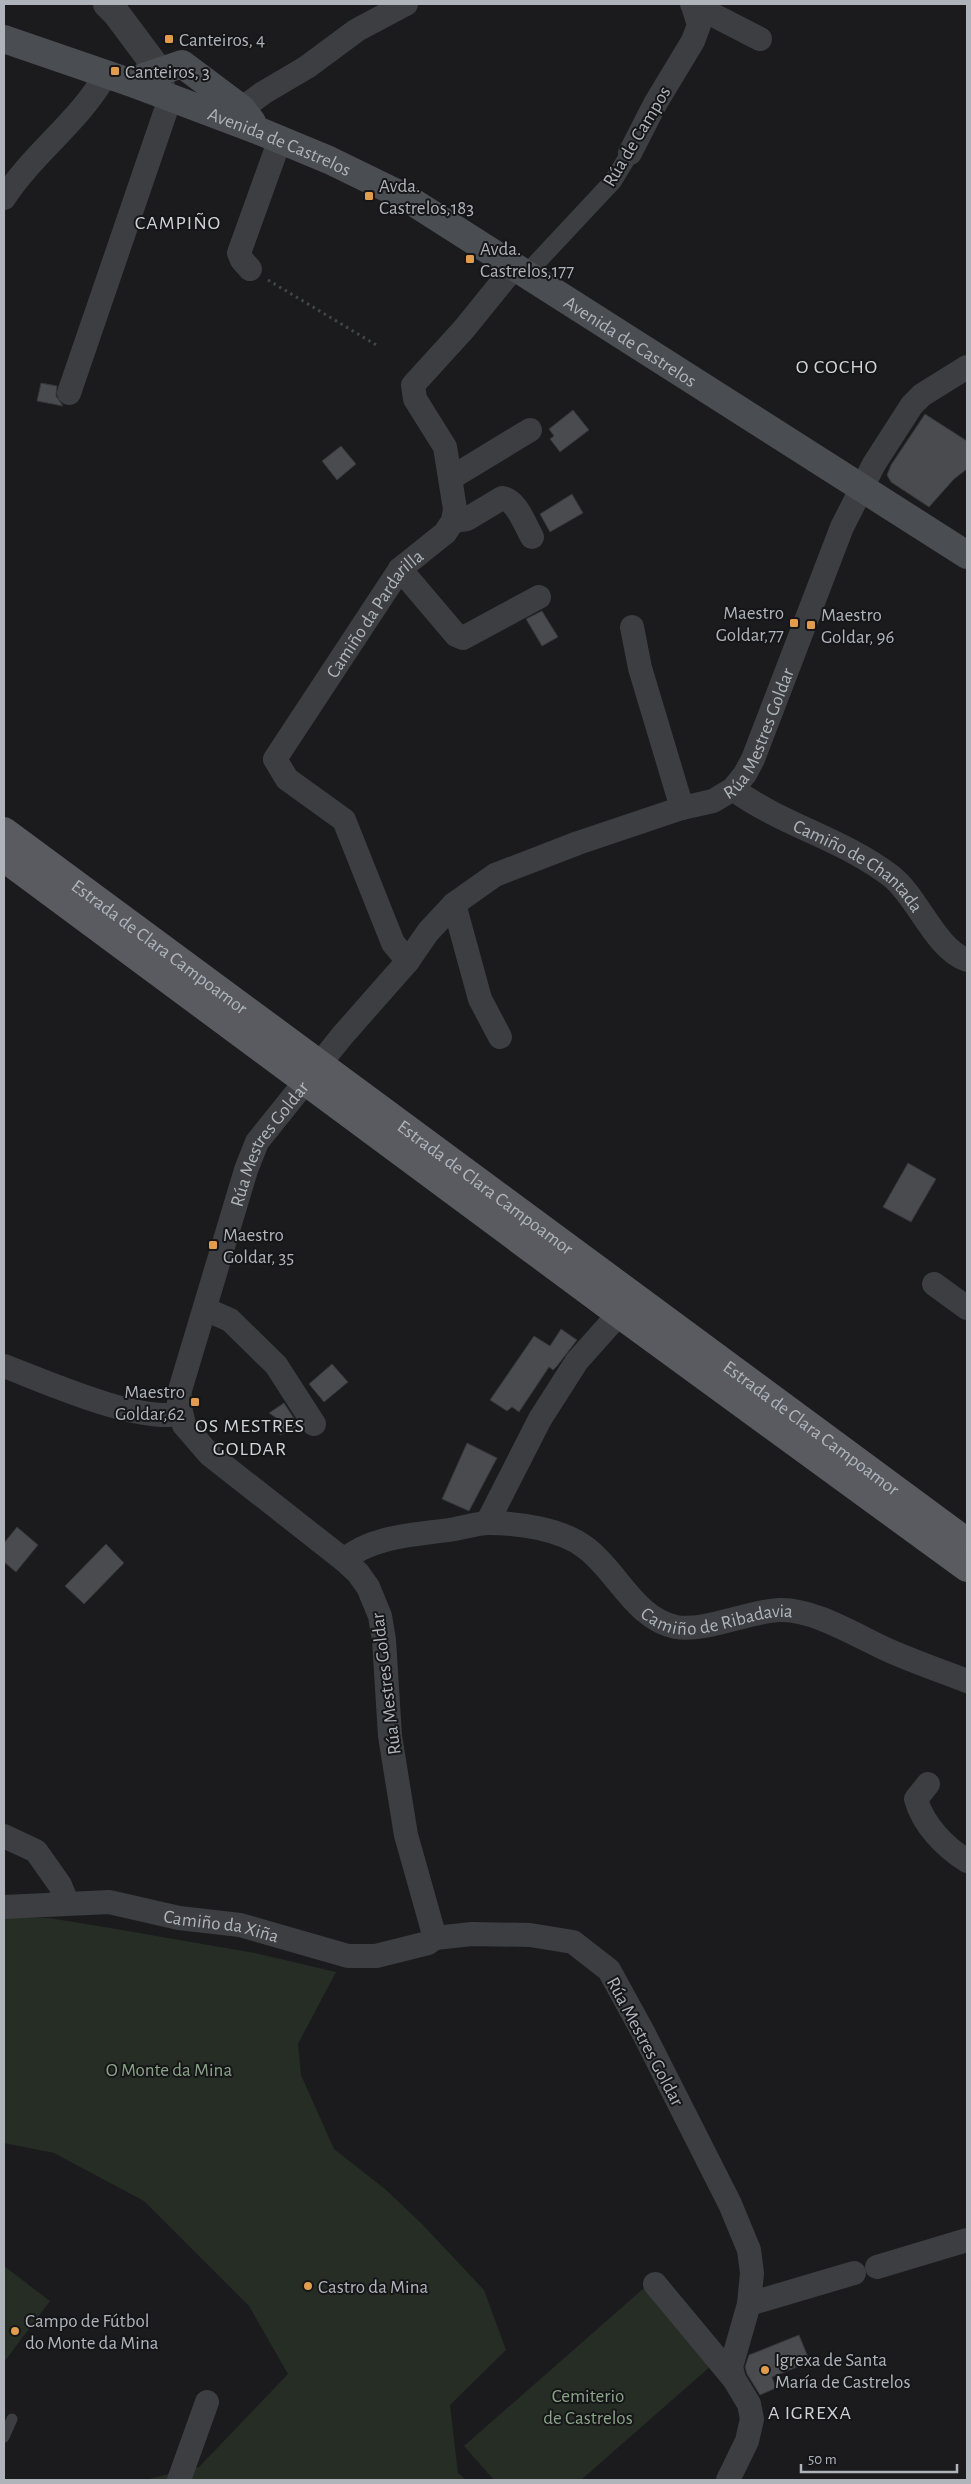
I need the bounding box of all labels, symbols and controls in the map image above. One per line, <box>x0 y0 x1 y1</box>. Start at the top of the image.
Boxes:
place label: Canteiros, 4 <box>179 31 265 50</box>
marker: Canteiros, 4 <box>163 33 175 45</box>
place label: Canteiros, 3 <box>125 63 210 82</box>
marker: Canteiros, 3 <box>109 65 121 77</box>
street label: Rúa de Campos <box>600 83 675 190</box>
street label: Avenida de Castrelos <box>205 105 354 180</box>
place label: Avda. Castrelos,183 <box>379 177 474 218</box>
marker: Avda. Castrelos,183 <box>363 190 375 202</box>
district label: CAMPIÑO <box>135 212 221 233</box>
place label: Avda. Castrelos,177 <box>480 240 574 281</box>
marker: Avda. Castrelos,177 <box>464 253 476 265</box>
street label: Avenida de Castrelos <box>560 293 699 391</box>
district label: O COCHO <box>796 357 878 377</box>
street label: Camiño da Pardarilla <box>323 546 427 682</box>
place label: Maestro Goldar,77 <box>716 604 784 645</box>
place label: Maestro Goldar, 96 <box>821 606 894 647</box>
marker: Maestro Goldar,77 <box>788 617 800 629</box>
marker: Maestro Goldar, 96 <box>805 619 817 631</box>
street label: Rúa Mestres Goldar <box>720 666 798 803</box>
street label: Camiño de Chantada <box>790 817 926 916</box>
street label: Estrada de Clara Campoamor <box>68 876 251 1018</box>
street label: Rúa Mestres Goldar <box>228 1078 313 1209</box>
street label: Estrada de Clara Campoamor <box>394 1117 576 1259</box>
place label: Maestro Goldar, 35 <box>223 1226 294 1267</box>
marker: Maestro Goldar, 35 <box>207 1239 219 1251</box>
street label: Estrada de Clara Campoamor <box>719 1358 902 1500</box>
place label: Maestro Goldar,62 <box>115 1383 185 1424</box>
marker: Maestro Goldar,62 <box>189 1396 201 1408</box>
district label: OS MESTRES GOLDAR <box>195 1416 305 1459</box>
street label: Camiño de Ribadavia <box>637 1602 794 1639</box>
street label: Rúa Mestres Goldar <box>368 1612 405 1756</box>
street label: Camiño da Xiña <box>162 1907 281 1947</box>
street label: Rúa Mestres Goldar <box>603 1974 687 2109</box>
park label: O Monte da Mina <box>106 2061 232 2080</box>
place label: Castro da Mina <box>318 2278 428 2297</box>
marker: Castro da Mina <box>302 2280 314 2292</box>
place label: Campo de Fútbol do Monte da Mina <box>25 2312 159 2353</box>
marker: Campo de Fútbol do Monte da Mina <box>9 2325 21 2337</box>
place label: Igrexa de Santa María de Castrelos <box>775 2351 910 2392</box>
marker: Igrexa de Santa María de Castrelos <box>759 2364 771 2376</box>
park label: Cemiterio de Castrelos <box>543 2387 633 2428</box>
district label: A IGREXA <box>768 2403 852 2423</box>
scale bar <box>801 2442 957 2474</box>
text: 50 m <box>808 2452 837 2467</box>

